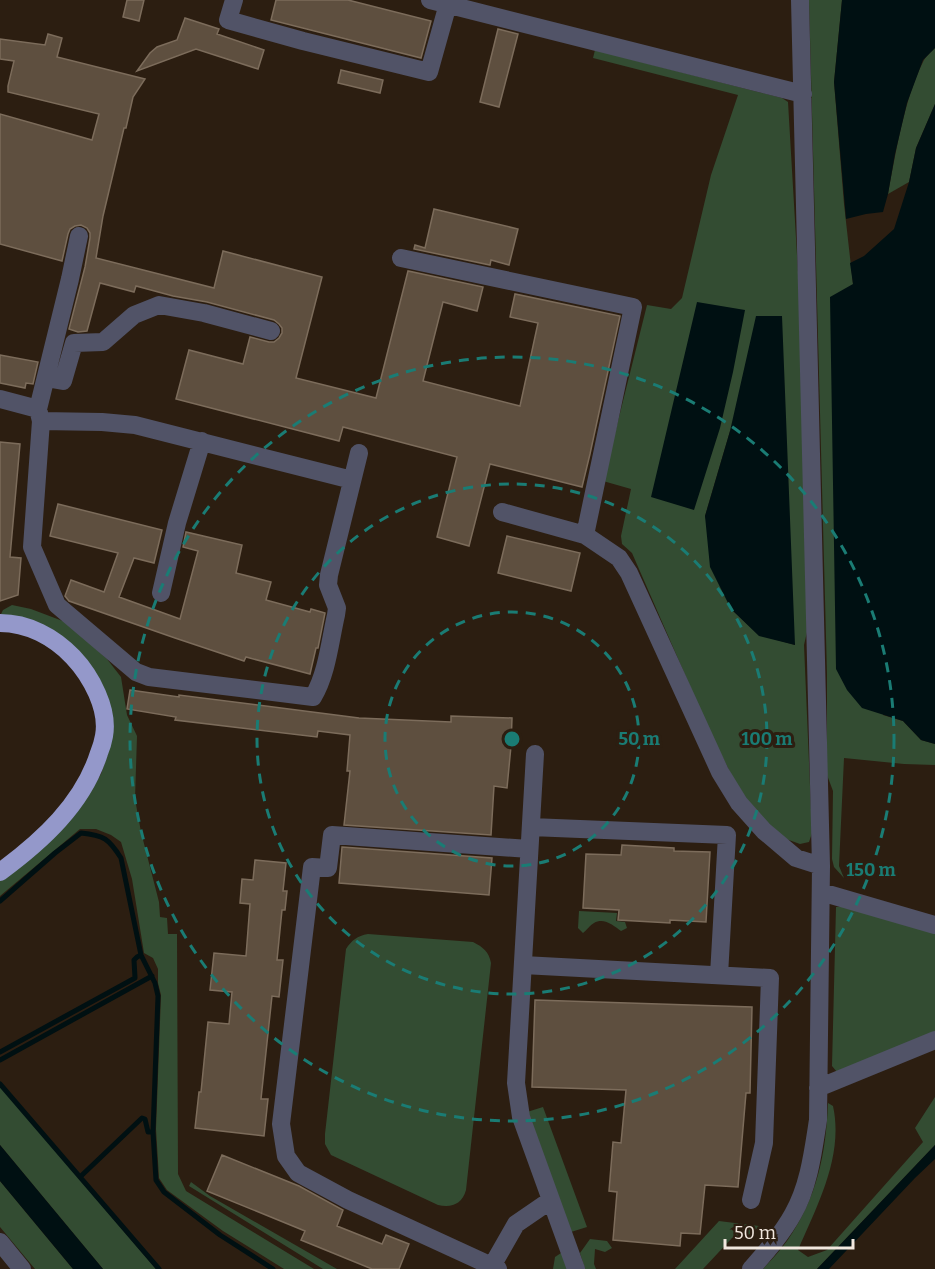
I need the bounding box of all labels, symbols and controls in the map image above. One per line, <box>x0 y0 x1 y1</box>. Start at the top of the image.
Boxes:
text: 50 m <box>618 728 660 750</box>
text: 100 m <box>741 728 793 750</box>
centre of rings <box>502 729 522 749</box>
text: 150 m <box>846 859 896 881</box>
scale bar <box>725 1212 852 1250</box>
text: 50 m <box>734 1222 776 1244</box>

